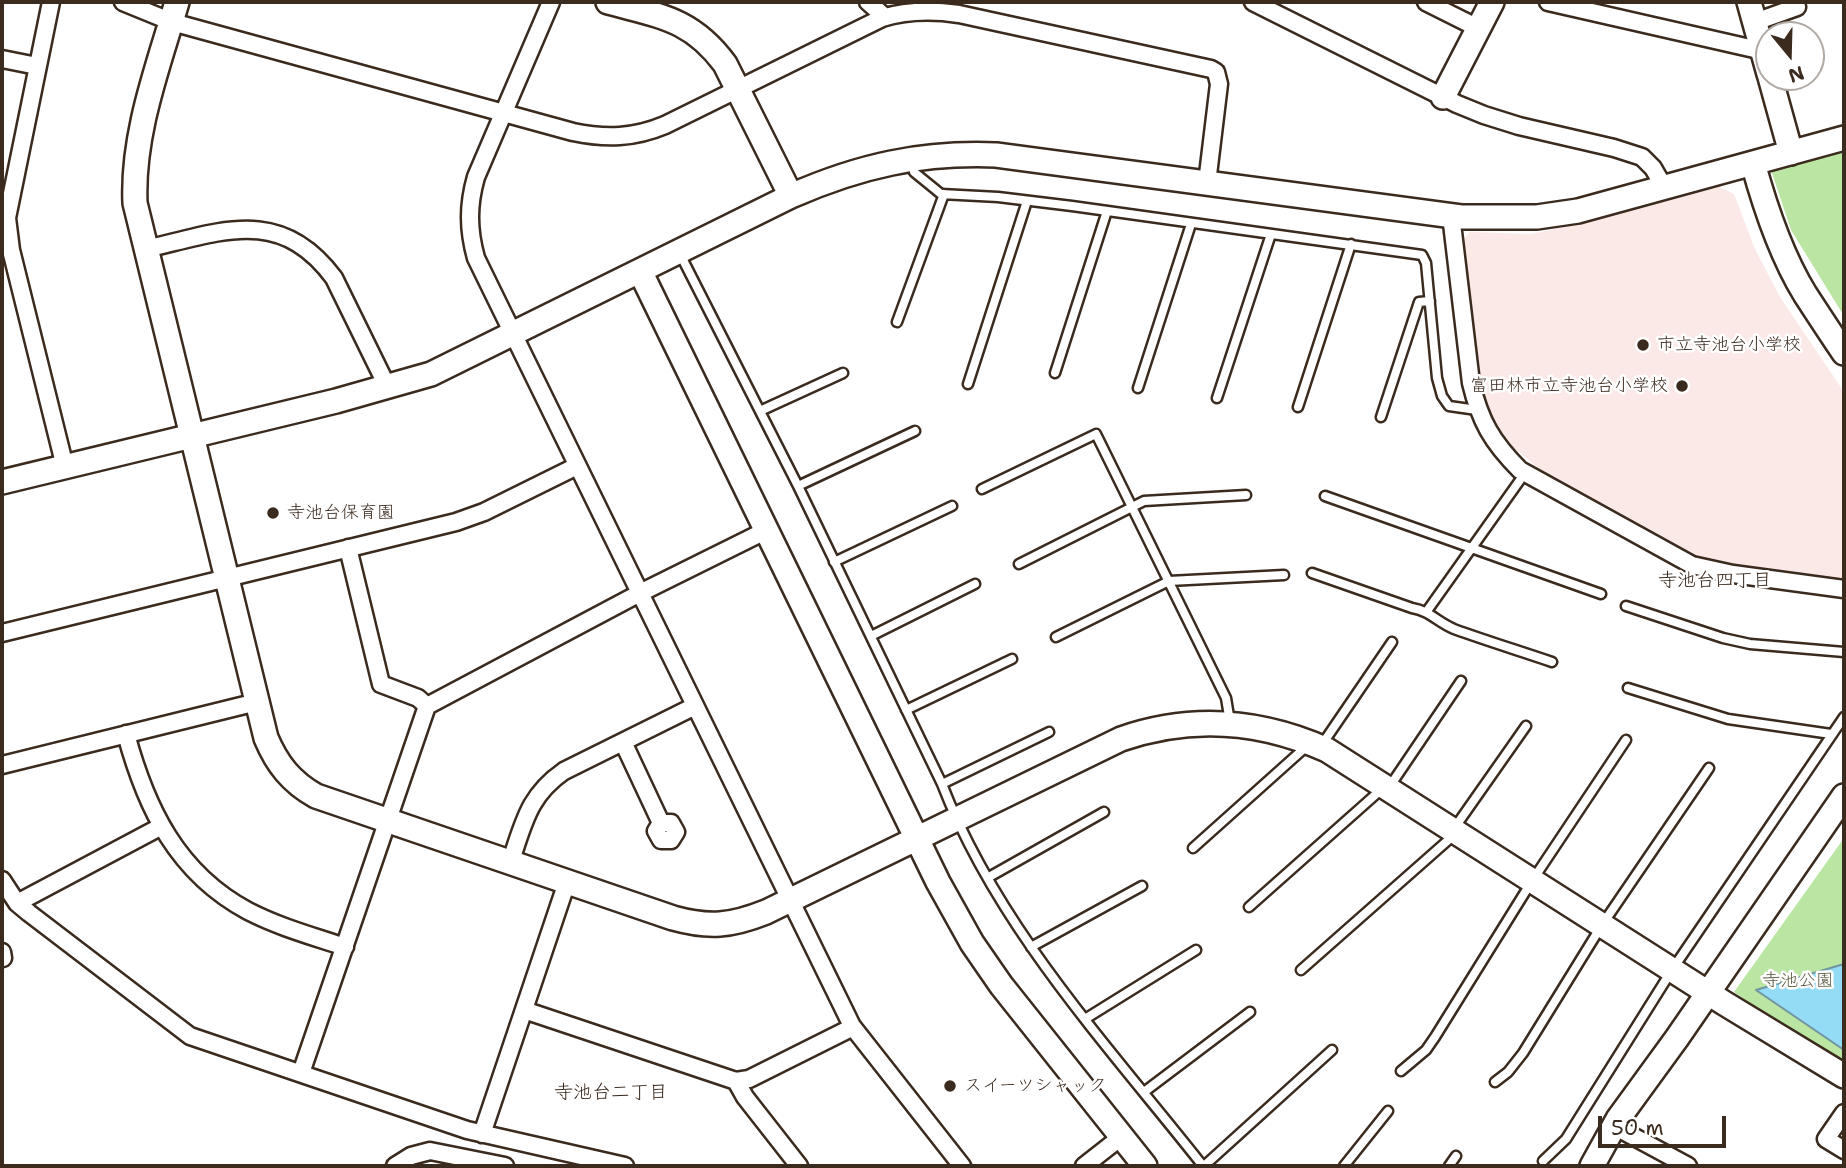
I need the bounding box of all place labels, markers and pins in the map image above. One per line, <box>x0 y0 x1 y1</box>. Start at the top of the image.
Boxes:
place label: 市立寺池台小学校 <box>1657 334 1801 356</box>
marker: 市立寺池台小学校 <box>1635 337 1651 353</box>
place label: 富田林市立寺池台小学校 <box>1470 375 1668 397</box>
marker: 富田林市立寺池台小学校 <box>1674 378 1690 394</box>
place label: 寺池台保育園 <box>287 502 395 524</box>
marker: 寺池台保育園 <box>265 505 281 521</box>
place label: スイーツシャック <box>964 1075 1107 1097</box>
marker: スイーツシャック <box>942 1078 958 1094</box>

